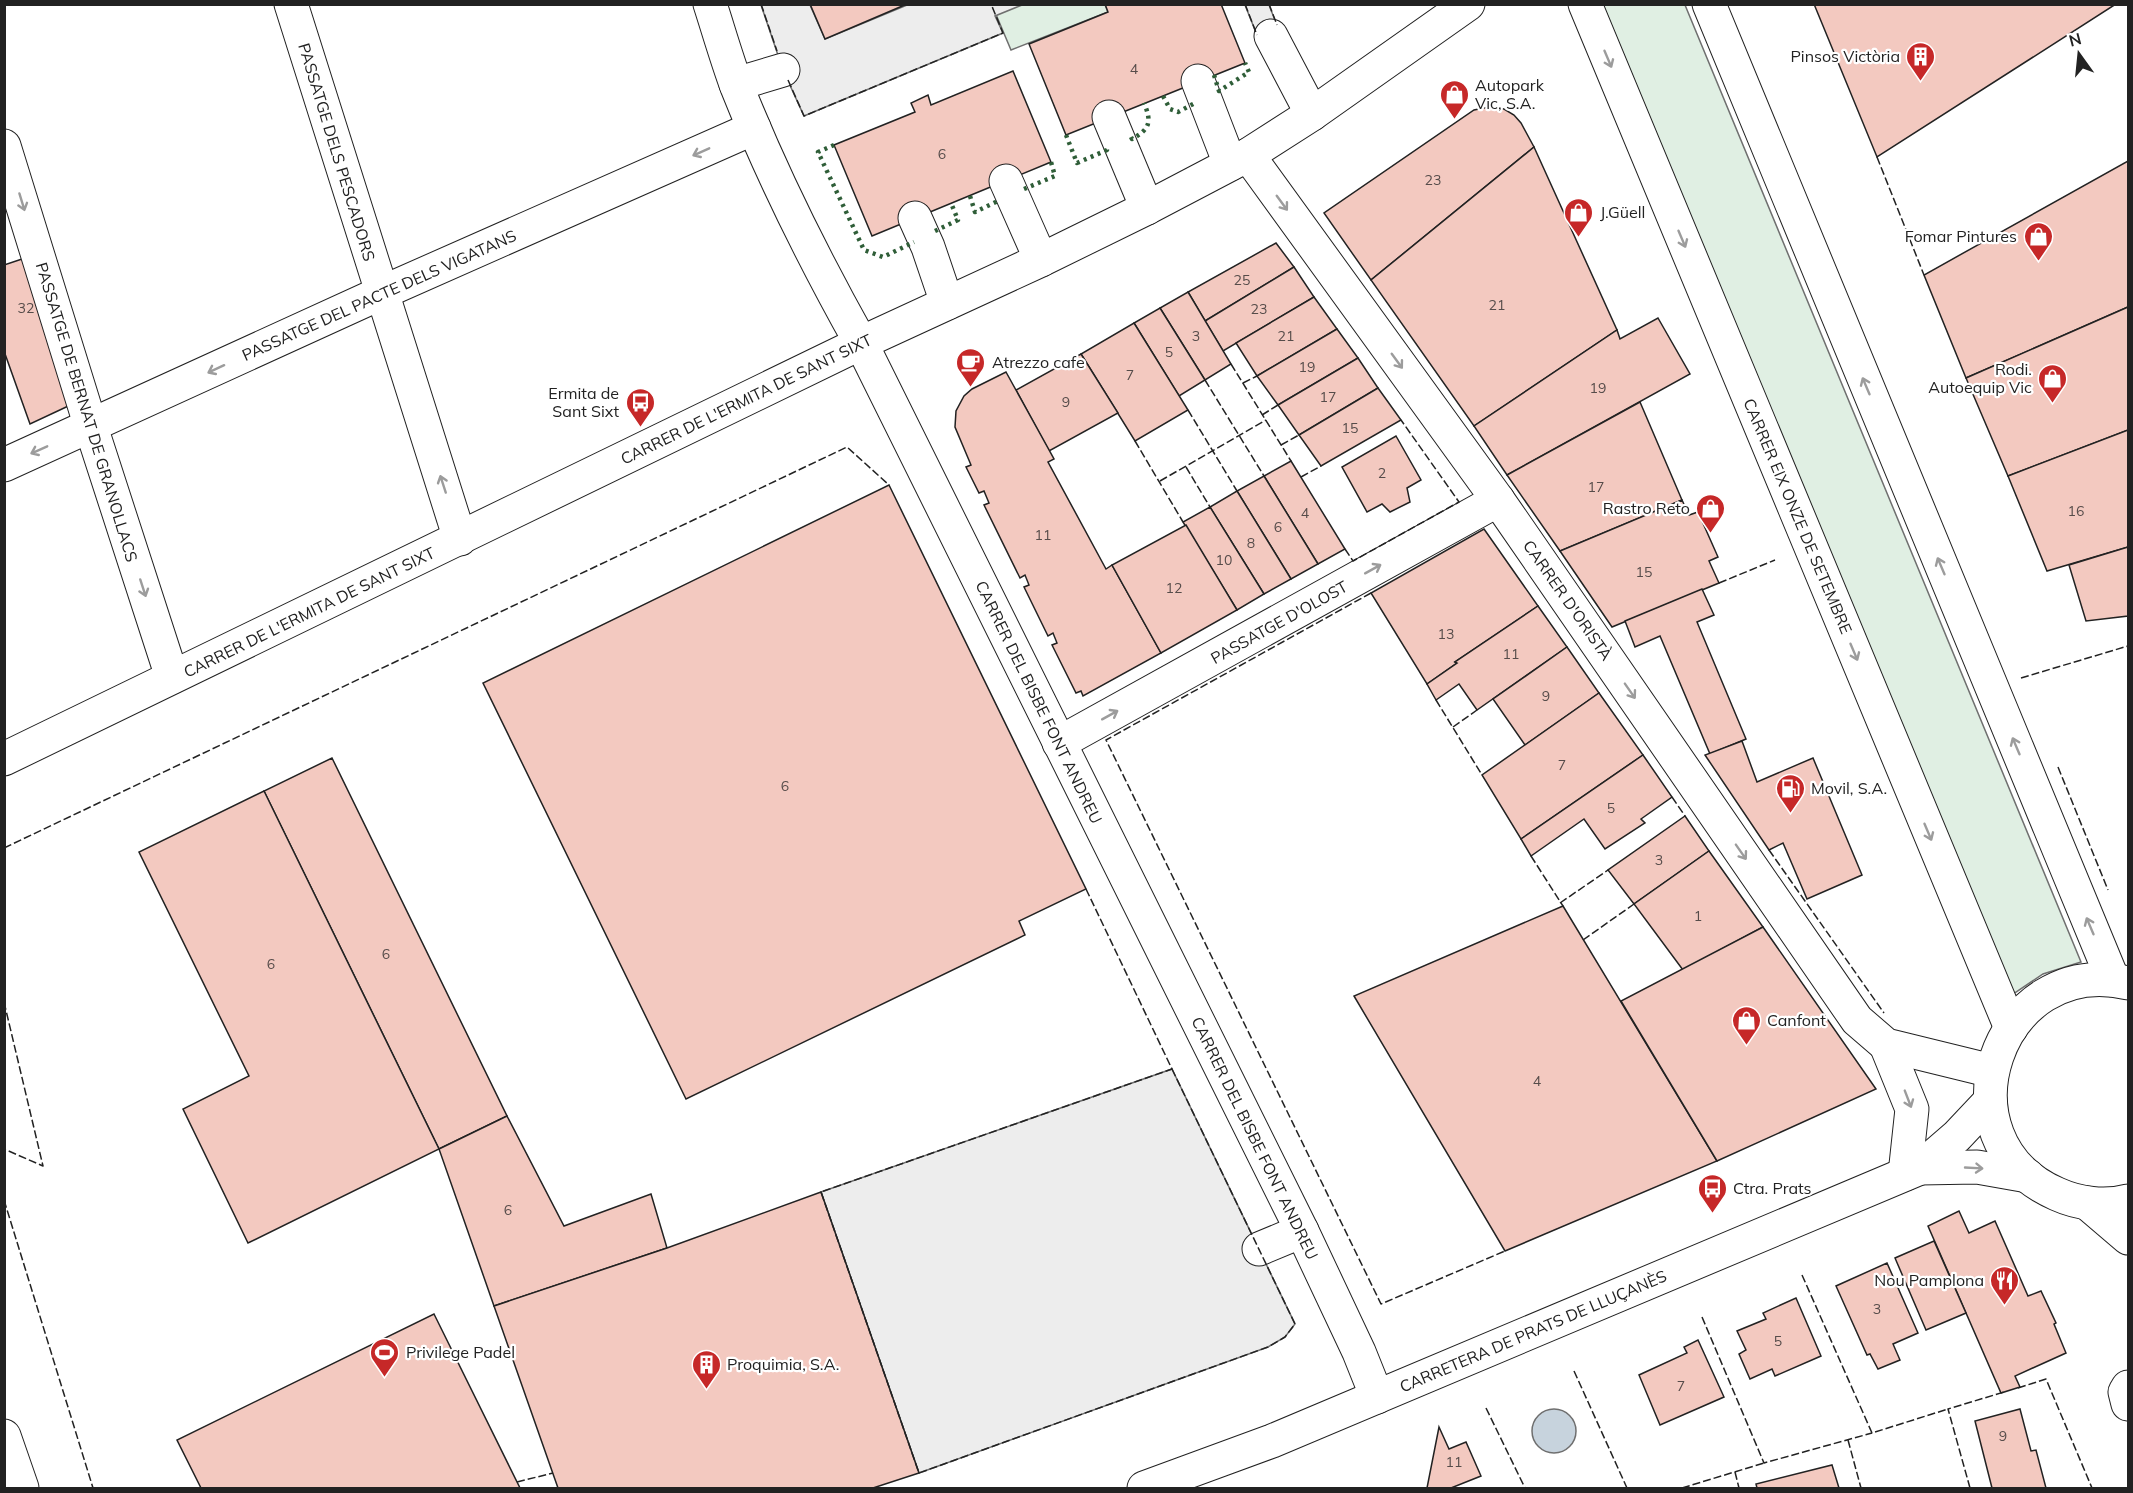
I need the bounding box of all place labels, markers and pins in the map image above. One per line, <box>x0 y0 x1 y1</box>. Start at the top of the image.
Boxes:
building icon: Pinsos Victòria <box>1905 40 1937 82</box>
place label: Pinsos Victòria <box>1790 46 1900 66</box>
place label: Autopark Vic, S.A. <box>1475 75 1545 113</box>
shop icon: Autopark Vic, S.A. <box>1438 78 1470 120</box>
shop icon: J.Güell <box>1563 196 1595 238</box>
place label: J.Güell <box>1600 202 1645 222</box>
shop icon: Fomar Pintures <box>2022 220 2054 262</box>
place label: Fomar Pintures <box>1905 226 2017 246</box>
cafe icon: Atrezzo cafe <box>955 346 987 388</box>
place label: Atrezzo cafe <box>992 352 1085 372</box>
place label: Rodi. Autoequip Vic <box>1928 359 2032 397</box>
shop icon: Rodi. Autoequip Vic <box>2037 362 2069 404</box>
place label: Ermita de Sant Sixt <box>548 383 619 421</box>
bus stop icon: Ermita de Sant Sixt <box>624 386 656 428</box>
shop icon: Rastro Reto <box>1695 492 1727 534</box>
place label: Rastro Reto <box>1603 498 1690 518</box>
fuel station icon: Movil, S.A. <box>1774 772 1806 814</box>
place label: Movil, S.A. <box>1811 778 1887 798</box>
shop icon: Canfont <box>1730 1004 1762 1046</box>
place label: Canfont <box>1767 1010 1826 1030</box>
bus stop icon: Ctra. Prats <box>1696 1172 1728 1214</box>
place label: Ctra. Prats <box>1733 1178 1812 1198</box>
restaurant icon: Nou Pamplona <box>1989 1264 2021 1306</box>
place label: Nou Pamplona <box>1874 1270 1984 1290</box>
sports icon: Privilege Padel <box>369 1336 401 1378</box>
place label: Privilege Padel <box>406 1342 515 1362</box>
building icon: Proquimia, S.A. <box>690 1348 722 1390</box>
place label: Proquimia, S.A. <box>727 1354 840 1374</box>

